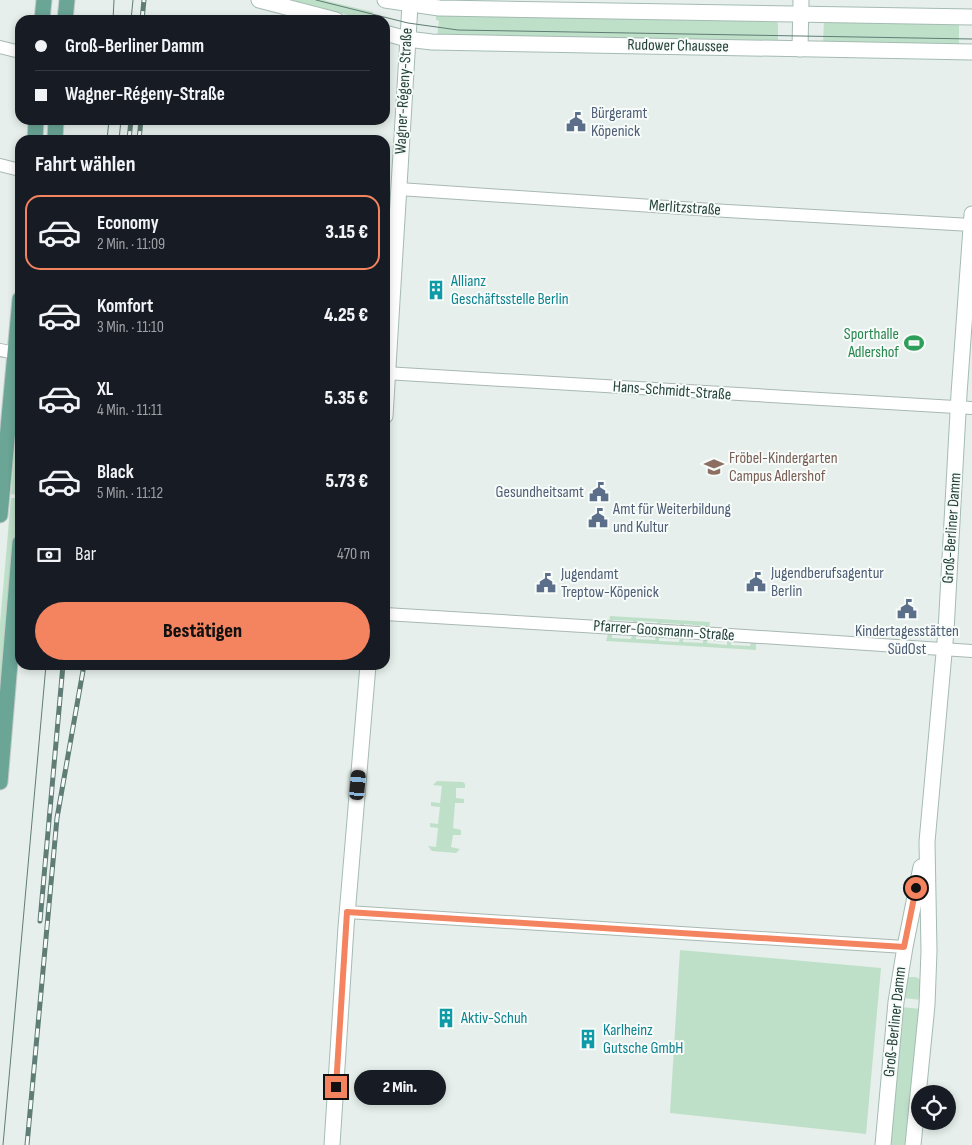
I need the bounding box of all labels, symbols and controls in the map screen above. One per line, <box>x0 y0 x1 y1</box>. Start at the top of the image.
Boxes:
street label: Wagner-Régeny-Straße <box>391 27 417 155</box>
text: Groß-Berliner Damm <box>65 35 204 58</box>
street label: Rudower Chaussee <box>627 36 729 56</box>
text: Wagner-Régeny-Straße <box>65 83 225 106</box>
place label: Bürgeramt Köpenick <box>591 104 648 141</box>
public building icon: Bürgeramt Köpenick <box>565 111 587 133</box>
text: Fahrt wählen <box>35 151 136 178</box>
street label: Merlitzstraße <box>649 196 721 220</box>
icon: car <box>37 210 82 255</box>
text: Economy <box>97 212 159 235</box>
text: 3.15 € <box>325 221 368 244</box>
text: 2 Min. · 11:09 <box>97 235 165 254</box>
place label: Allianz Geschäftsstelle Berlin <box>450 272 569 309</box>
building icon: Allianz Geschäftsstelle Berlin <box>425 279 447 301</box>
icon: car <box>37 293 82 338</box>
text: Komfort <box>97 295 153 318</box>
text: 4.25 € <box>324 304 368 327</box>
text: 3 Min. · 11:10 <box>97 318 164 337</box>
place label: Sporthalle Adlershof <box>844 325 899 362</box>
sports icon: Sporthalle Adlershof <box>903 332 925 354</box>
icon: car <box>37 376 82 421</box>
street label: Hans-Schmidt-Straße <box>612 377 732 405</box>
text: XL <box>97 378 113 401</box>
text: 5.35 € <box>325 387 368 410</box>
text: 4 Min. · 11:11 <box>97 401 162 420</box>
place label: Fröbel-Kindergarten Campus Adlershof <box>729 449 837 486</box>
school or university icon: Fröbel-Kindergarten Campus Adlershof <box>703 456 725 478</box>
icon: car <box>37 459 82 504</box>
text: Black <box>97 461 134 484</box>
text: 5.73 € <box>325 470 368 493</box>
street label: Groß-Berliner Damm <box>939 472 965 584</box>
public building icon: Gesundheitsamt <box>588 481 610 503</box>
place label: Gesundheitsamt <box>495 483 584 502</box>
text: 5 Min. · 11:12 <box>97 484 163 503</box>
place label: Amt für Weiterbildung und Kultur <box>612 500 731 537</box>
public building icon: Amt für Weiterbildung und Kultur <box>587 507 609 529</box>
icon: cash <box>35 541 63 569</box>
text: Bar <box>75 543 96 566</box>
text: 470 m <box>337 545 370 564</box>
place label: Jugendberufsagentur Berlin <box>770 564 884 601</box>
place label: Jugendamt Treptow-Köpenick <box>560 565 659 602</box>
public building icon: Jugendberufsagentur Berlin <box>745 571 767 593</box>
public building icon: Jugendamt Treptow-Köpenick <box>535 572 557 594</box>
public building icon: Kindertagesstätten SüdOst <box>896 598 918 620</box>
button: Bestätigen <box>35 602 370 660</box>
street label: Pfarrer-Goosmann-Straße <box>593 617 735 645</box>
place label: Kindertagesstätten SüdOst <box>855 622 959 659</box>
car <box>349 769 366 801</box>
route start <box>905 877 927 899</box>
street label: Groß-Berliner Damm <box>880 966 910 1078</box>
building icon: Aktiv-Schuh <box>435 1007 457 1029</box>
place label: Aktiv-Schuh <box>460 1009 527 1028</box>
place label: Karlheinz Gutsche GmbH <box>603 1021 684 1058</box>
building icon: Karlheinz Gutsche GmbH <box>577 1028 599 1050</box>
callout: 2 Min. <box>354 1070 446 1104</box>
route end <box>325 1076 347 1098</box>
text: 2 Min. <box>383 1078 417 1097</box>
map controls <box>911 1085 956 1130</box>
button: locate <box>911 1085 956 1130</box>

